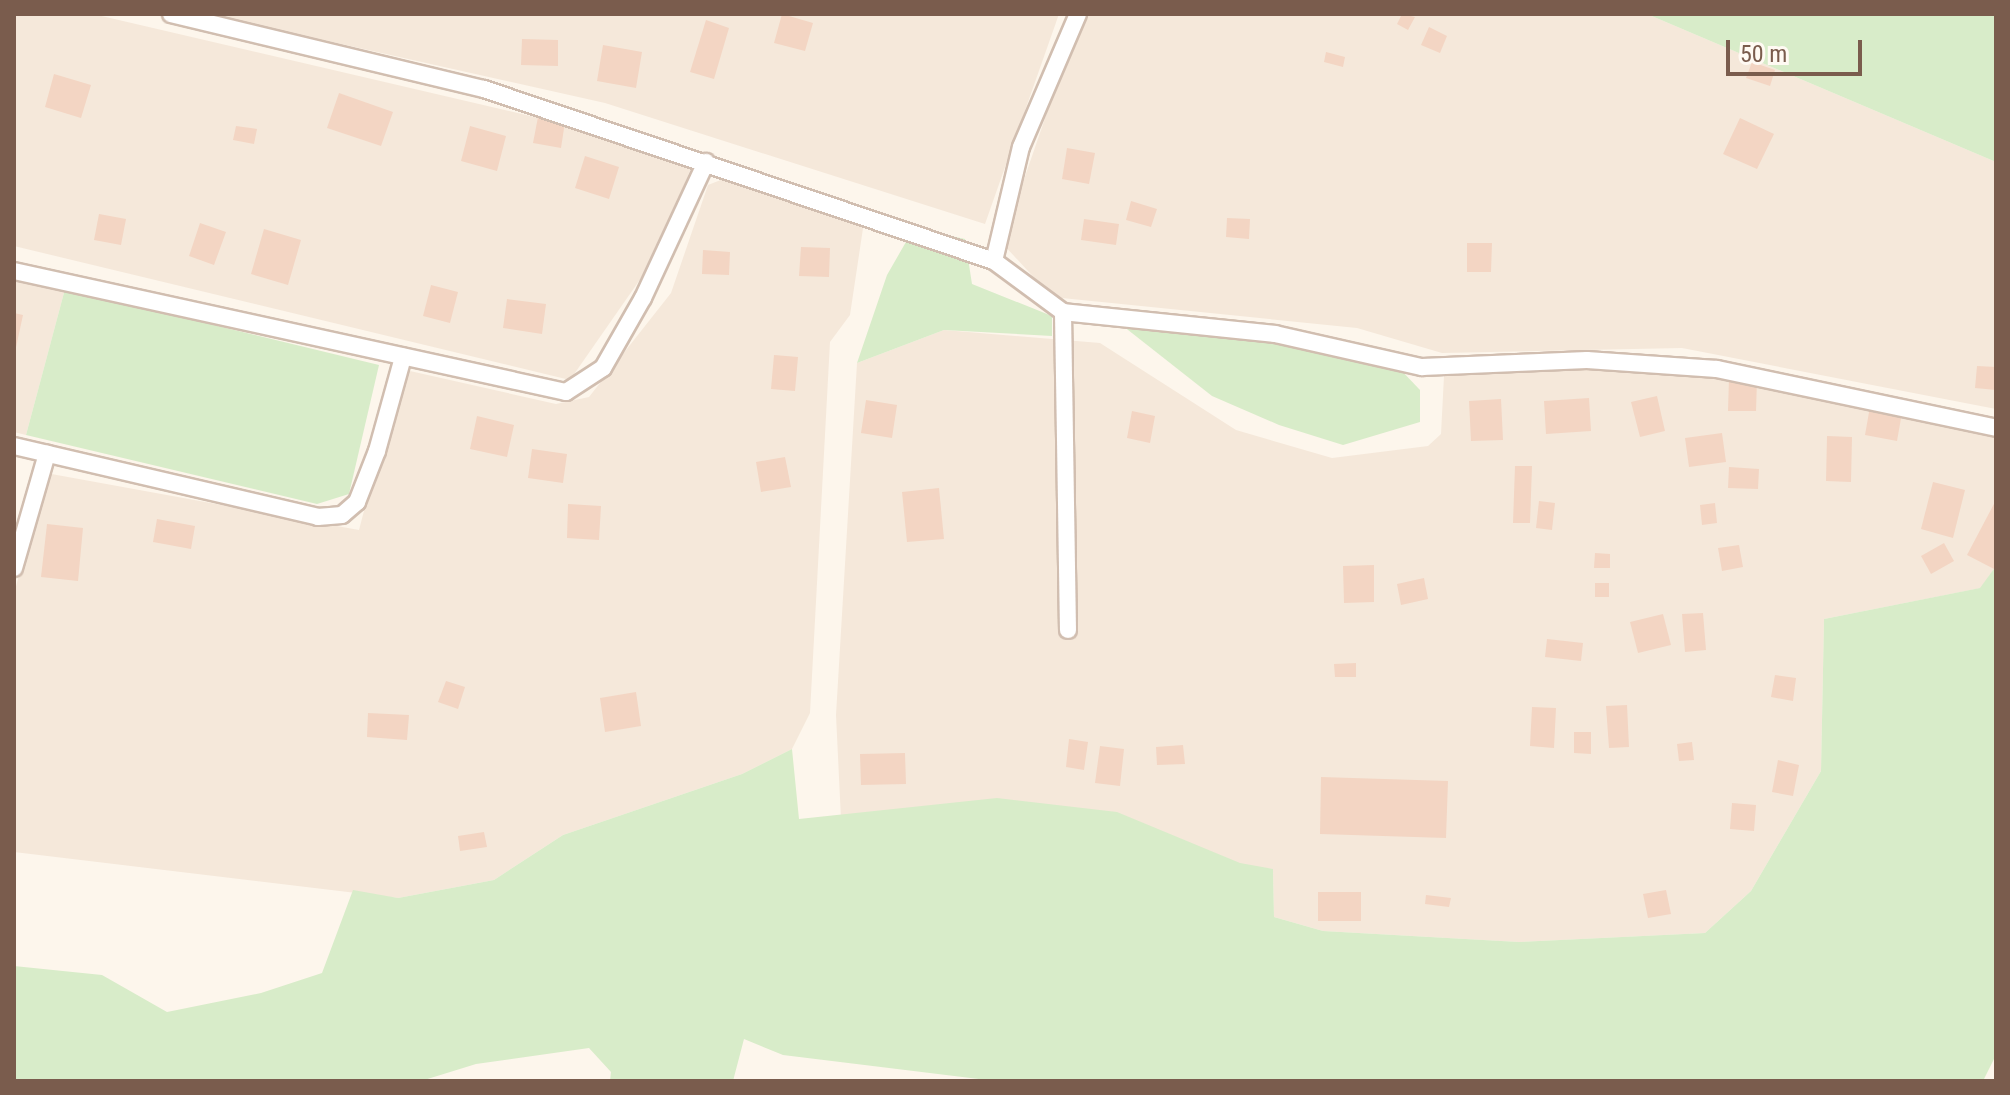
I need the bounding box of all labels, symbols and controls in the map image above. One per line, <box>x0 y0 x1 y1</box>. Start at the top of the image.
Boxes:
scale bar <box>1730 24 1866 74</box>
text: 50 m <box>1740 40 1787 68</box>

